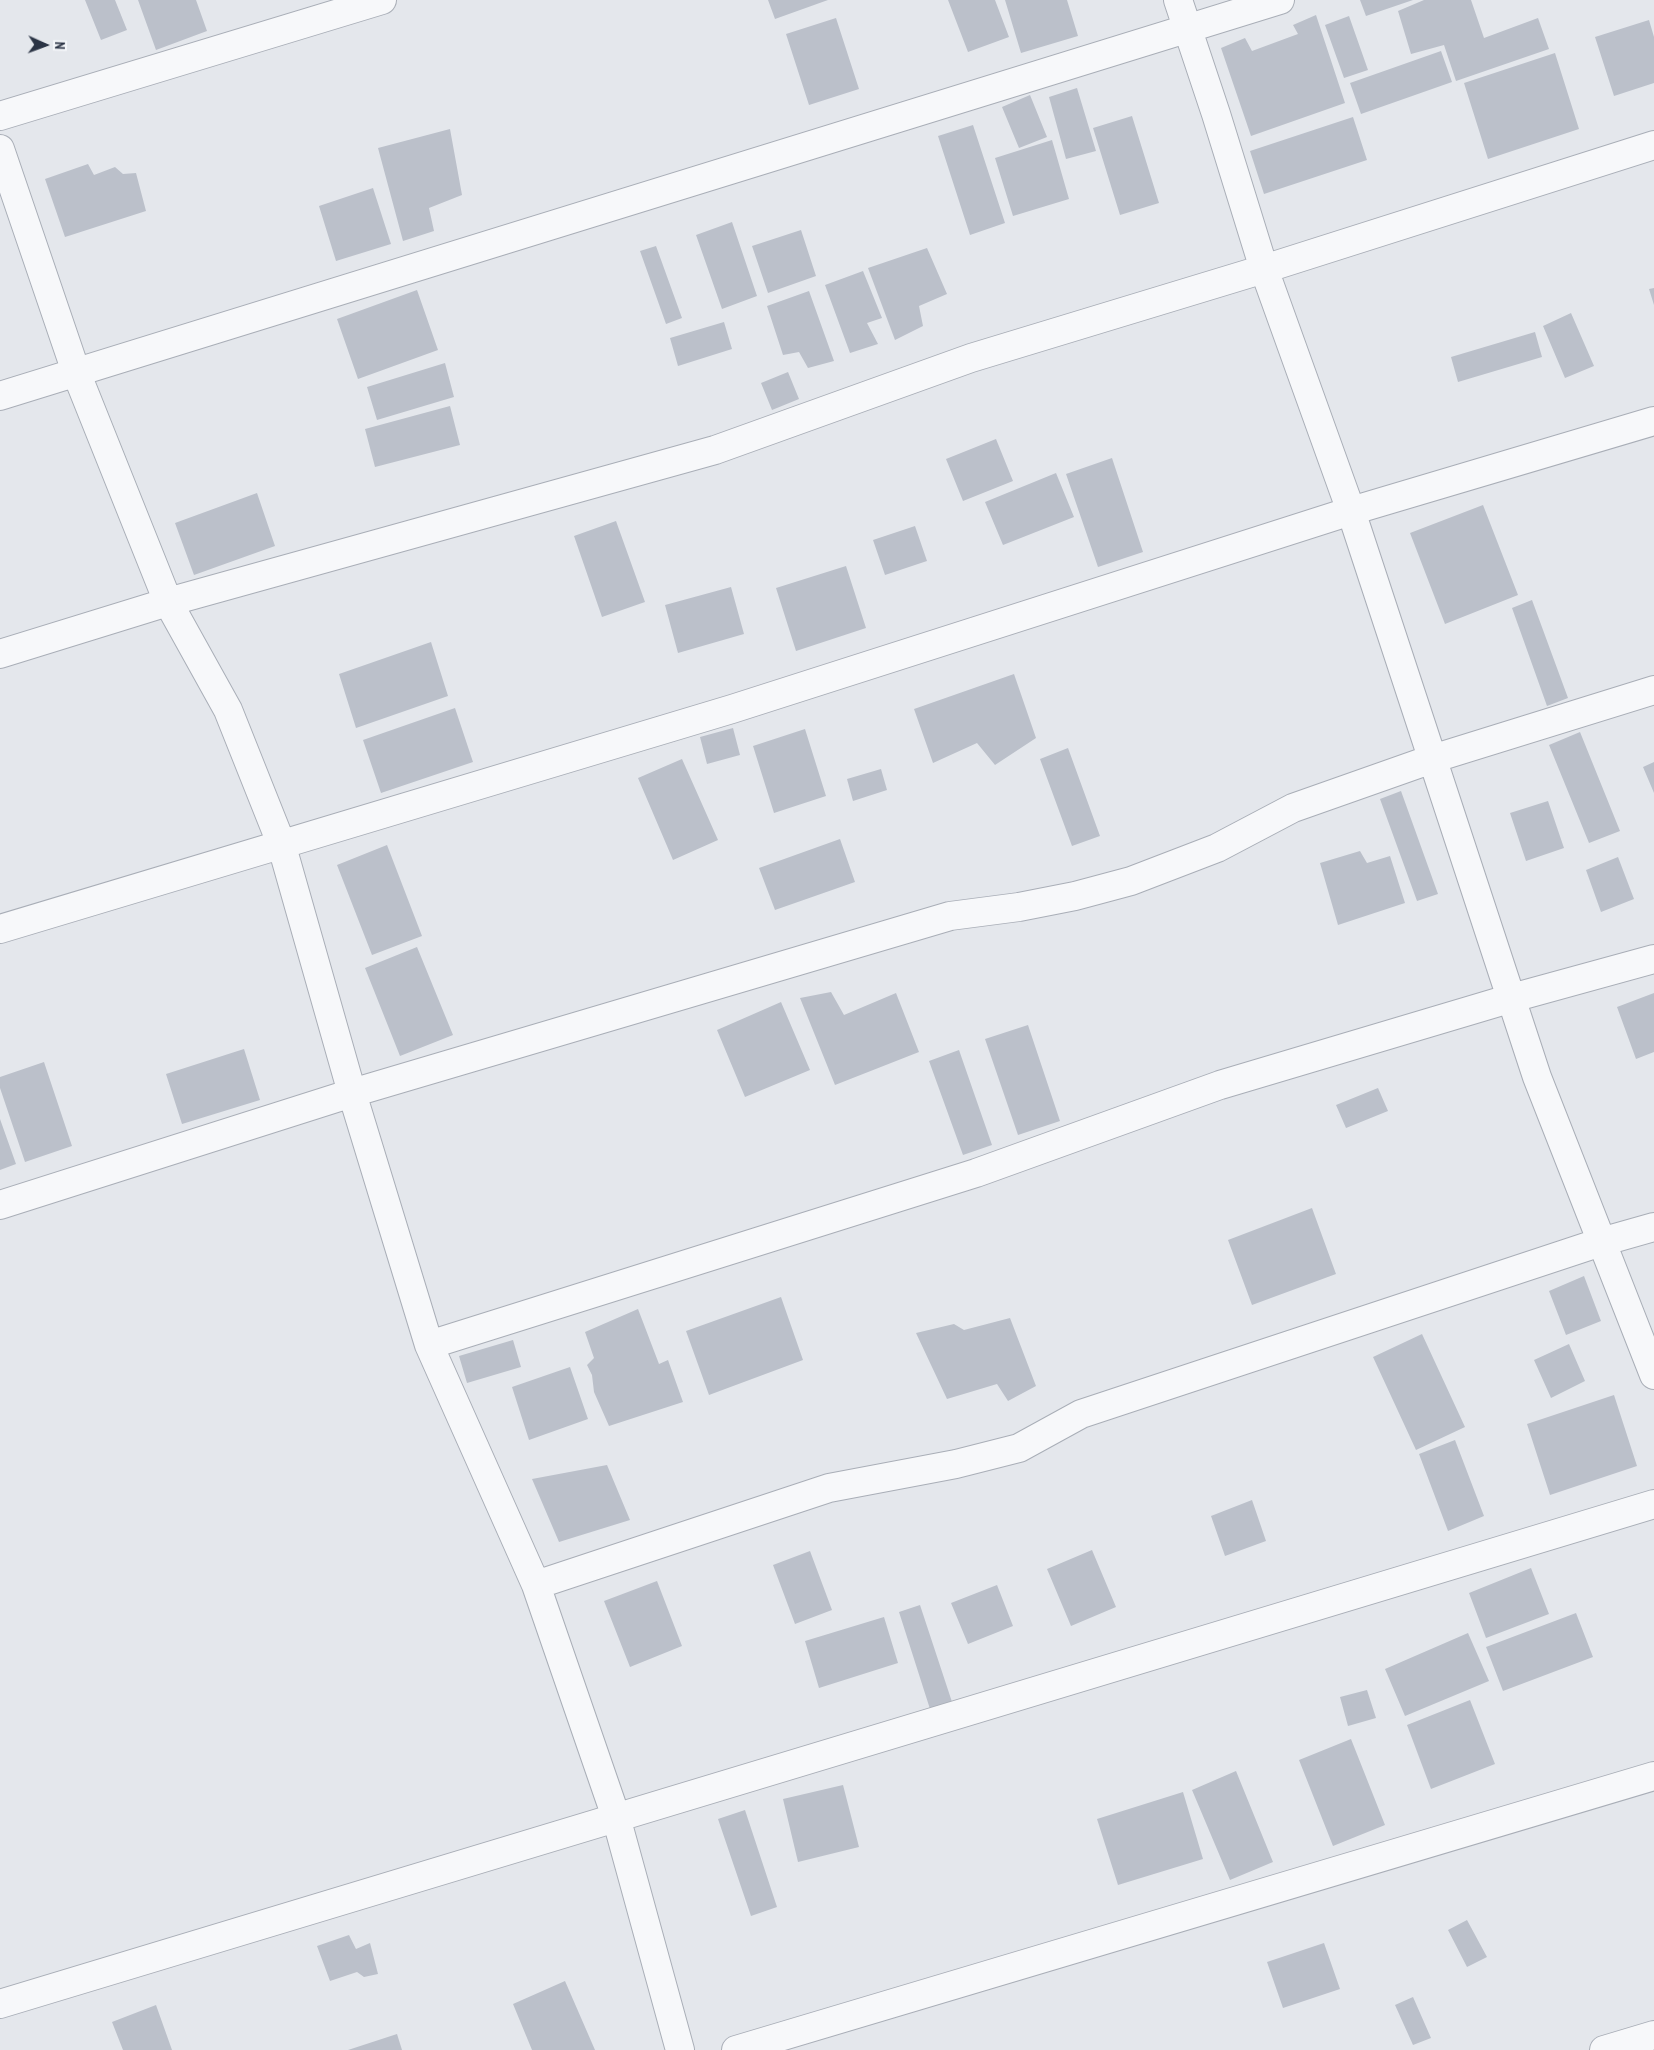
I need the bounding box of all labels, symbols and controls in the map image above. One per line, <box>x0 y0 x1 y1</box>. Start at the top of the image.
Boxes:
north arrow <box>20 20 70 70</box>
text: N <box>51 41 69 50</box>

